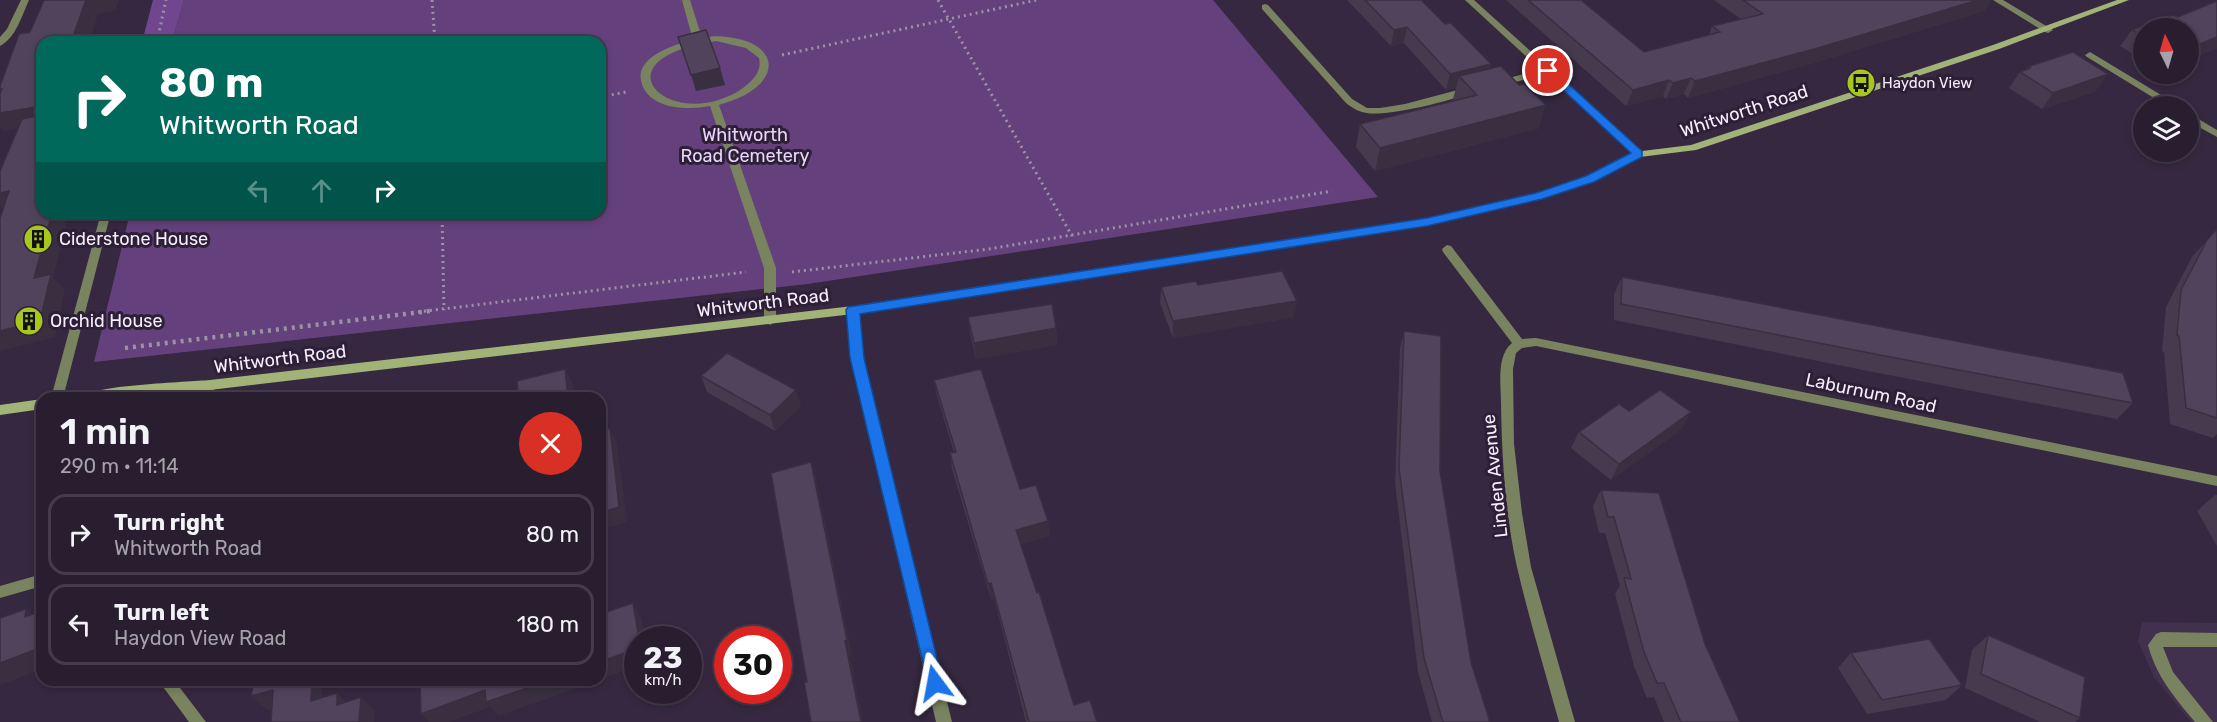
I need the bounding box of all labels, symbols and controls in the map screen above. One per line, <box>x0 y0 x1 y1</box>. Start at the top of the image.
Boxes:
north arrow <box>2133 18 2199 84</box>
map controls <box>2133 18 2199 162</box>
pin <box>1522 45 1573 96</box>
icon: arrive <box>1531 54 1564 87</box>
text: 80 m <box>159 58 263 108</box>
icon: right <box>60 60 138 138</box>
bus stop icon: Haydon View <box>1845 67 1877 99</box>
place label: Haydon View <box>1882 74 1972 92</box>
street label: Whitworth Road <box>1677 80 1811 142</box>
button: layers <box>2133 96 2199 162</box>
text: Whitworth Road <box>159 109 359 141</box>
park label: Whitworth Road Cemetery <box>680 124 810 167</box>
icon: left <box>242 174 275 207</box>
icon: ahead <box>305 174 338 207</box>
icon: right <box>368 174 401 207</box>
building icon: Ciderstone House <box>22 223 54 255</box>
place label: Ciderstone House <box>59 228 208 250</box>
street label: Whitworth Road <box>696 284 830 322</box>
building icon: Orchid House <box>13 305 45 337</box>
place label: Orchid House <box>50 310 163 332</box>
street label: Whitworth Road <box>213 340 347 378</box>
street label: Laburnum Road <box>1804 368 1938 418</box>
text: 1 min <box>60 410 151 453</box>
button: close <box>519 412 582 475</box>
street label: Linden Avenue <box>1478 413 1512 539</box>
text: 290 m · 11:14 <box>60 454 179 478</box>
text: Turn right <box>114 509 224 536</box>
icon: right <box>63 518 96 551</box>
text: 80 m <box>526 521 579 548</box>
text: Whitworth Road <box>114 536 262 560</box>
text: Turn left <box>114 599 209 626</box>
icon: left <box>63 608 96 641</box>
text: 180 m <box>517 611 579 638</box>
text: Haydon View Road <box>114 626 286 650</box>
speed limit sign: 30 <box>714 626 792 704</box>
text: 23 <box>643 640 683 676</box>
position arrow <box>903 651 967 715</box>
text: km/h <box>644 671 682 689</box>

